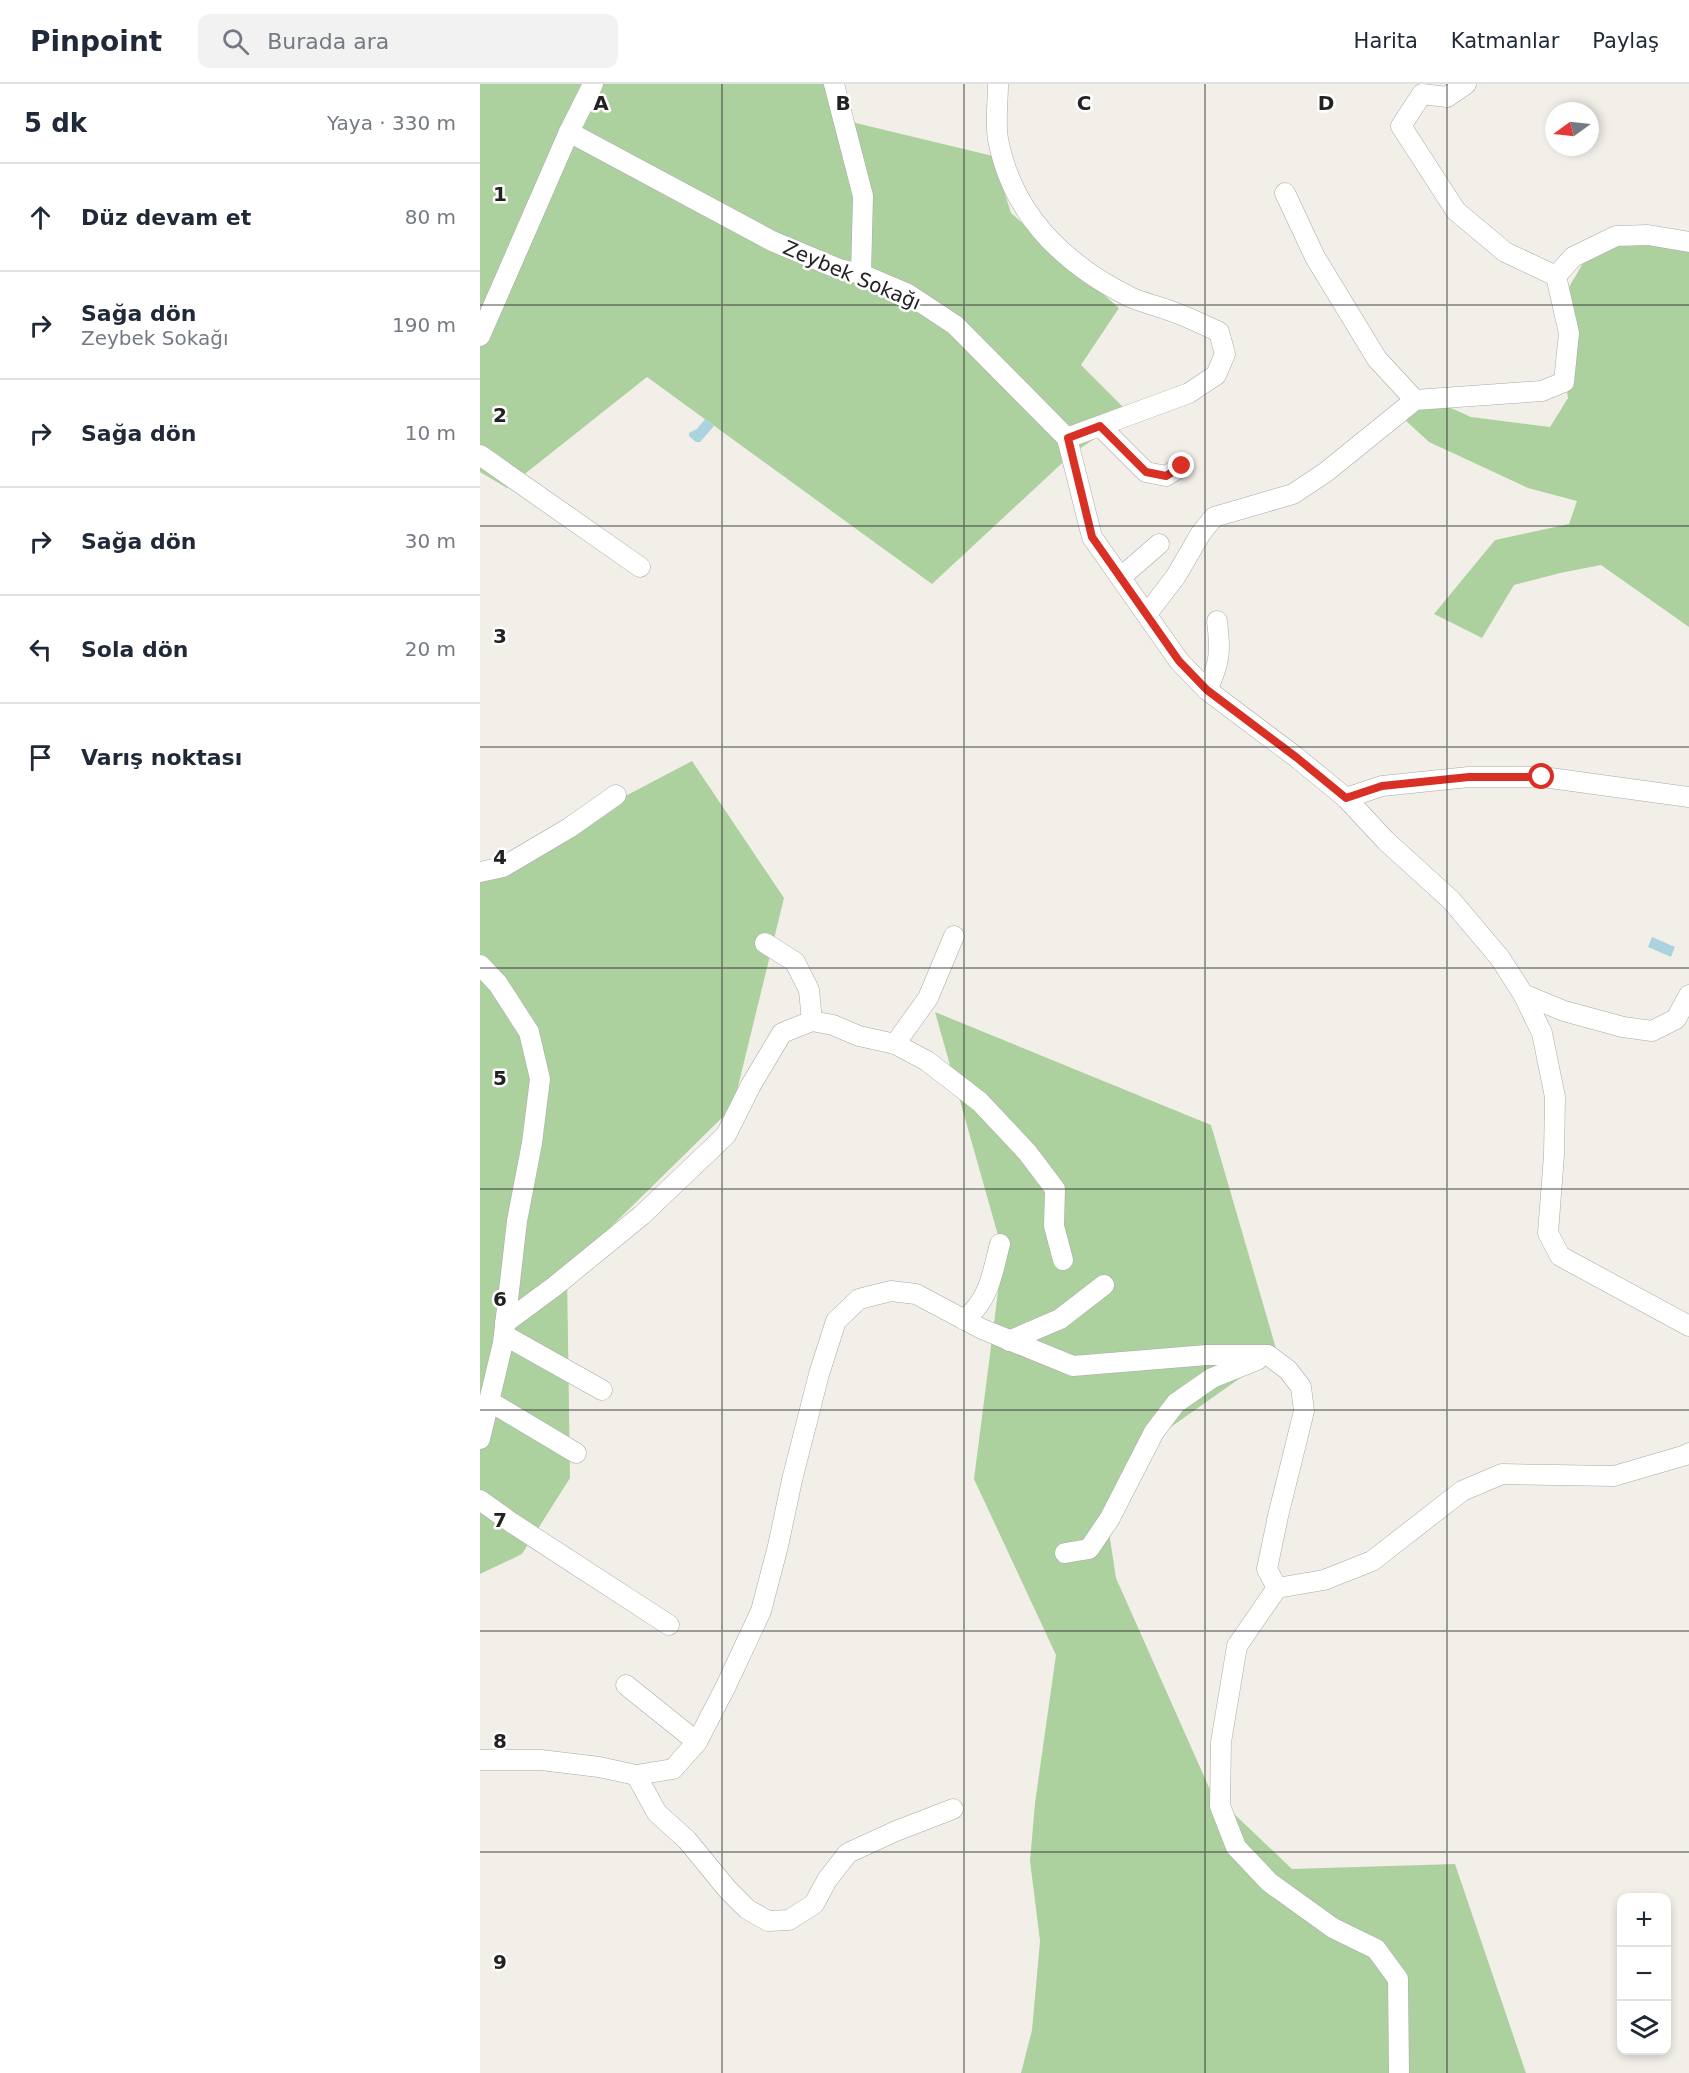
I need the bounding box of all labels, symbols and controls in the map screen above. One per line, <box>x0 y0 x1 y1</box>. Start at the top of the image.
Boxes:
search box <box>198 14 618 68</box>
text: Pinpoint <box>30 25 162 58</box>
icon: search <box>219 25 252 58</box>
text: Burada ara <box>267 29 389 54</box>
text: Harita <box>1354 29 1418 53</box>
text: Katmanlar <box>1451 29 1559 53</box>
text: Paylaş <box>1592 29 1659 53</box>
text: A <box>593 91 609 115</box>
text: B <box>835 91 851 115</box>
text: C <box>1077 91 1091 115</box>
text: D <box>1318 91 1334 115</box>
north arrow <box>1545 102 1599 156</box>
text: 5 dk <box>24 108 87 138</box>
text: Yaya · 330 m <box>327 111 456 135</box>
text: 1 <box>493 182 507 206</box>
icon: ahead <box>24 201 57 234</box>
text: Düz devam et <box>81 205 251 230</box>
text: 80 m <box>405 205 456 229</box>
street label: Zeybek Sokağı <box>779 235 925 315</box>
text: Sağa dön <box>81 301 196 326</box>
icon: right <box>24 309 57 342</box>
text: 190 m <box>392 313 456 337</box>
text: Zeybek Sokağı <box>81 326 228 350</box>
text: 2 <box>493 403 507 427</box>
icon: right <box>24 417 57 450</box>
text: Sağa dön <box>81 421 196 446</box>
text: 10 m <box>405 421 456 445</box>
route end <box>1168 452 1194 478</box>
icon: right <box>24 525 57 558</box>
text: Sağa dön <box>81 529 196 554</box>
text: 30 m <box>405 529 456 553</box>
text: 3 <box>493 624 507 648</box>
icon: left <box>24 633 57 666</box>
text: Sola dön <box>81 637 189 662</box>
text: 20 m <box>405 637 456 661</box>
icon: arrive <box>24 741 57 774</box>
text: Varış noktası <box>81 745 242 770</box>
route start <box>1528 763 1554 789</box>
text: 4 <box>493 845 507 869</box>
text: 5 <box>493 1066 507 1090</box>
text: 6 <box>493 1287 507 1311</box>
text: 7 <box>493 1508 507 1532</box>
text: 8 <box>493 1729 507 1753</box>
map controls <box>1617 1893 1671 2055</box>
button: + <box>1617 1893 1671 1947</box>
button: − <box>1617 1947 1671 2001</box>
text: 9 <box>493 1950 507 1974</box>
button: layers <box>1617 2001 1671 2055</box>

